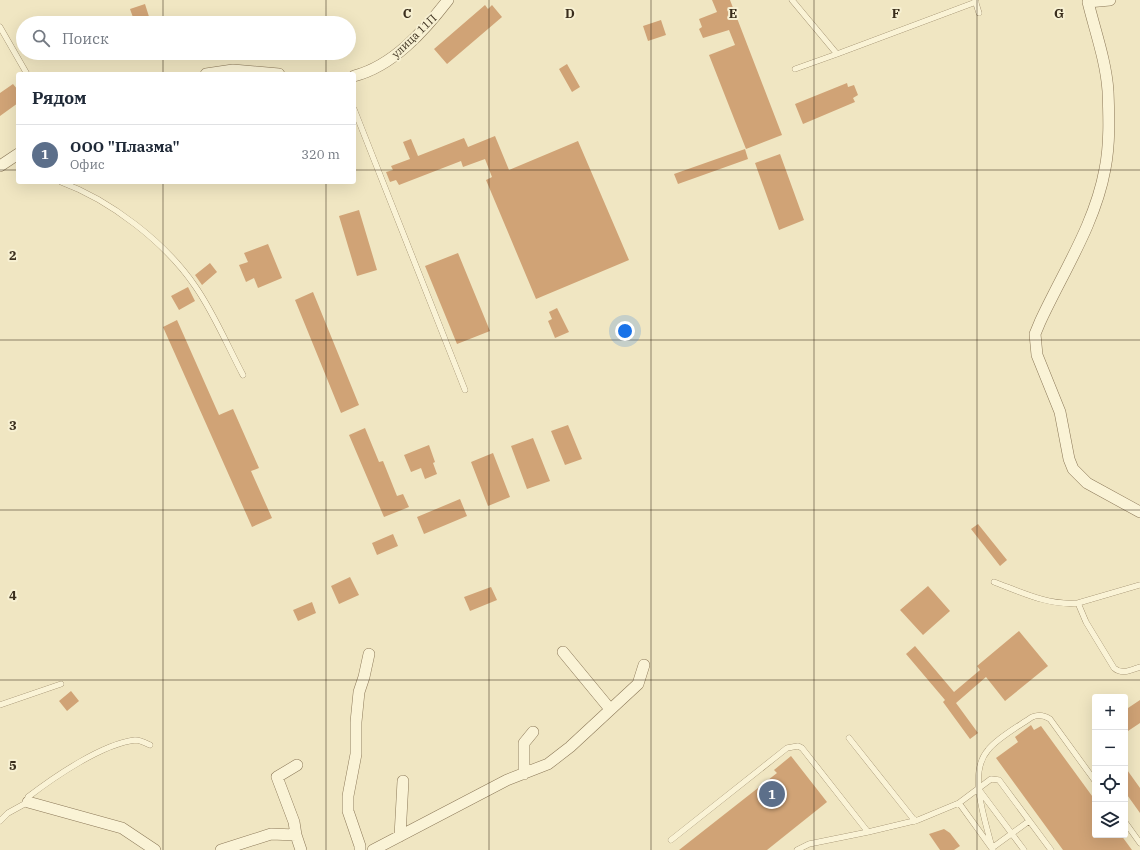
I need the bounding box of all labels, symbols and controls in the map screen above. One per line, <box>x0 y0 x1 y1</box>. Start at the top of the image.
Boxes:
text: C <box>403 5 412 22</box>
text: D <box>565 5 575 22</box>
text: E <box>729 5 737 22</box>
text: F <box>892 5 900 22</box>
text: G <box>1054 5 1064 22</box>
street label: улица 11П <box>389 11 440 61</box>
search box <box>16 16 356 60</box>
icon: search <box>30 27 52 49</box>
text: Поиск <box>62 29 109 48</box>
text: Рядом <box>32 87 87 109</box>
text: ООО "Плазма" <box>70 137 180 156</box>
text: 1 <box>41 146 49 163</box>
text: 320 m <box>301 146 340 163</box>
text: Офис <box>70 156 105 173</box>
text: 2 <box>9 247 17 264</box>
your location <box>615 321 635 341</box>
text: 3 <box>9 417 17 434</box>
text: 4 <box>9 587 17 604</box>
map controls <box>1092 694 1128 838</box>
button: + <box>1092 694 1128 730</box>
button: − <box>1092 730 1128 766</box>
text: 5 <box>9 757 17 774</box>
button: locate <box>1092 766 1128 802</box>
pin: 1 <box>759 779 785 809</box>
button: layers <box>1092 802 1128 838</box>

